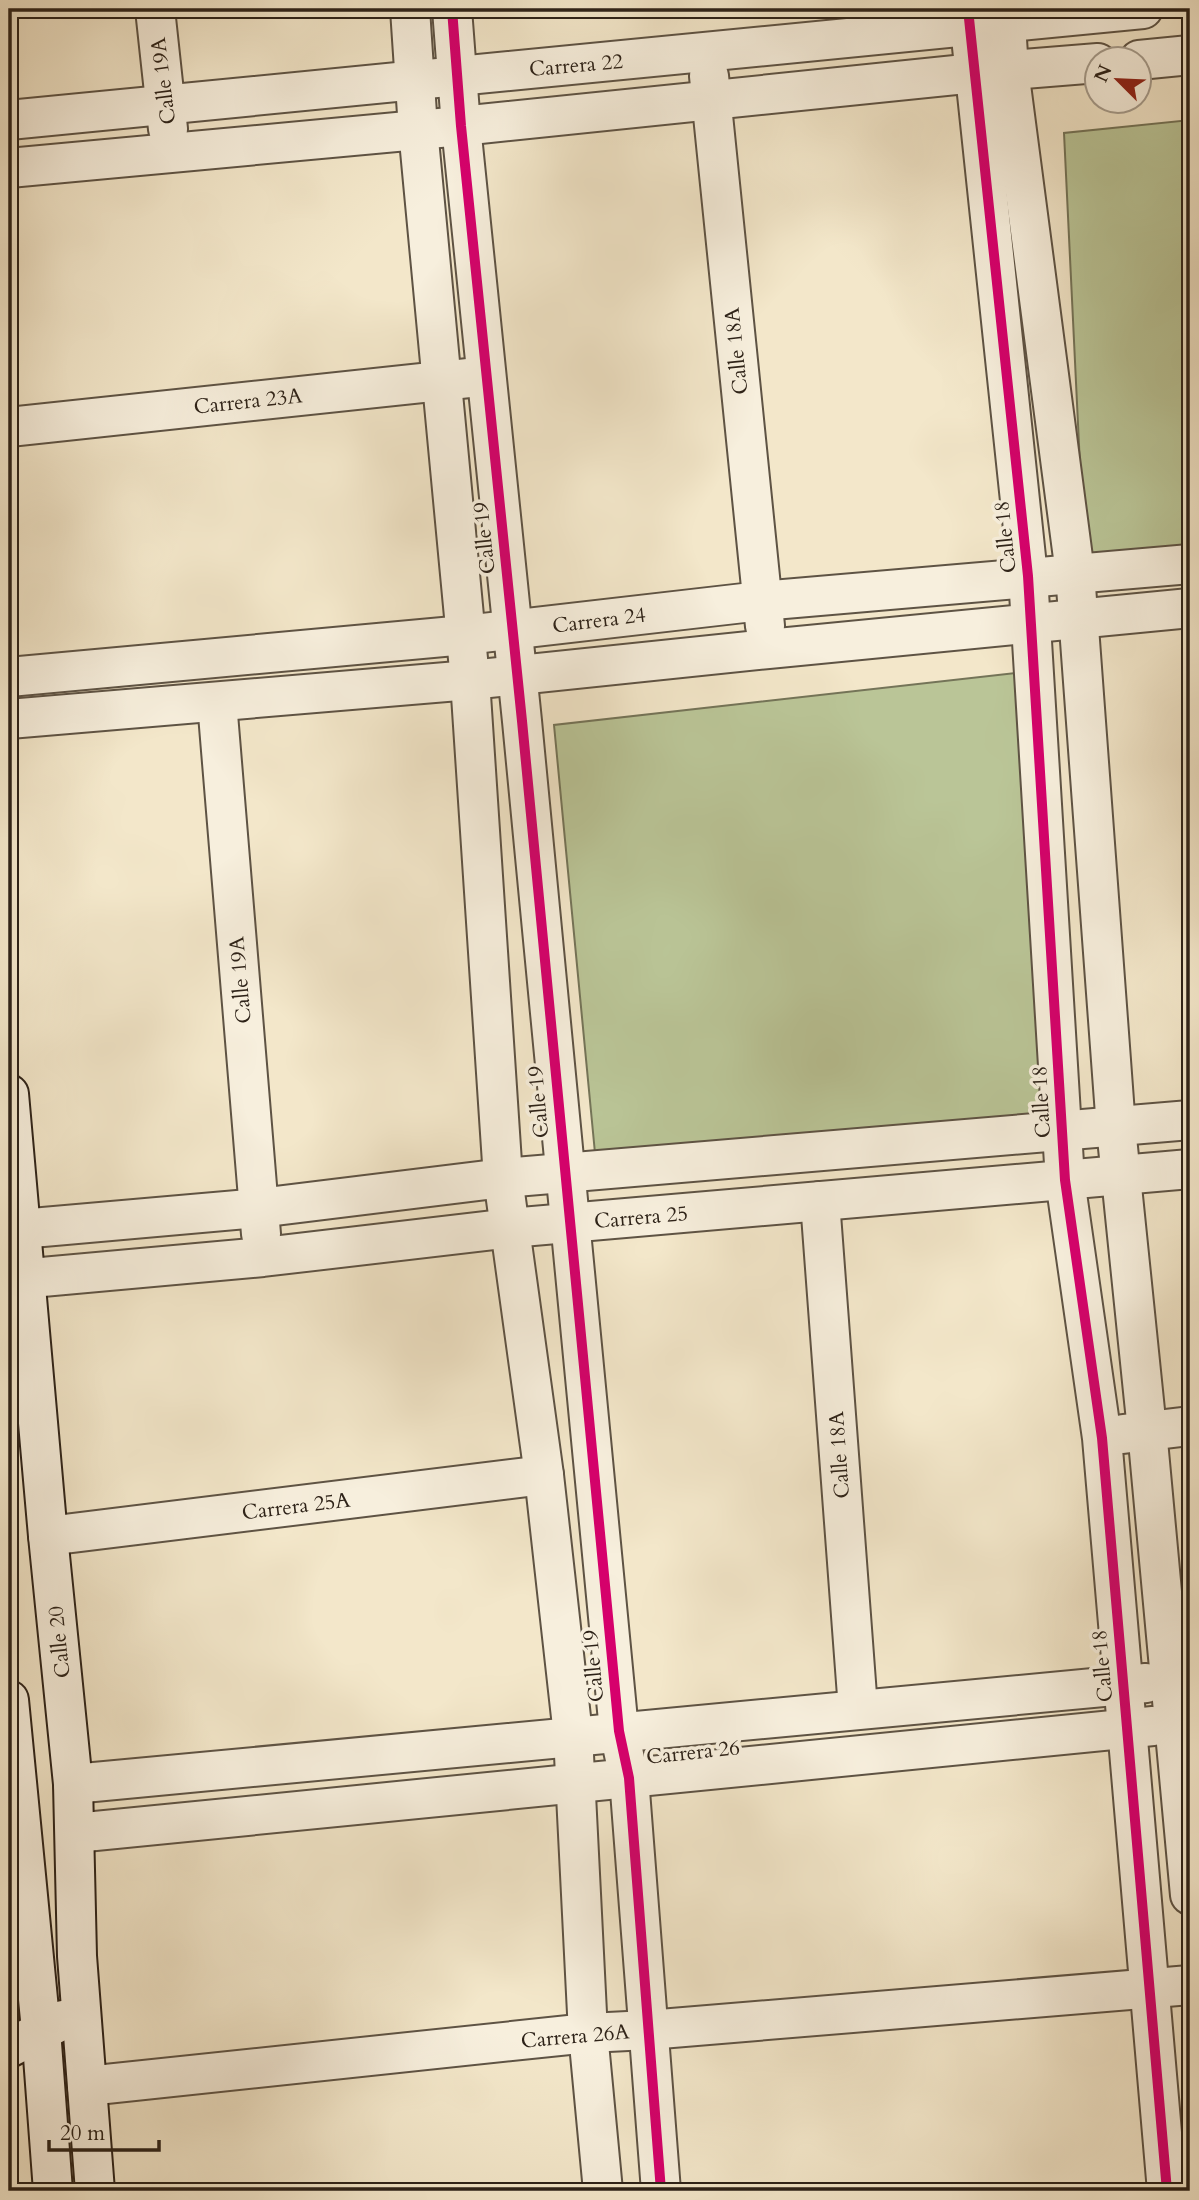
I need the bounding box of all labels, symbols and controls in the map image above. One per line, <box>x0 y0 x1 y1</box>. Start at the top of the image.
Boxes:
street label: Calle 19A <box>144 36 183 126</box>
north arrow <box>1084 46 1154 116</box>
street label: Carrera 22 <box>528 47 624 84</box>
text: N <box>1088 60 1119 86</box>
street label: Calle 18A <box>718 306 755 396</box>
street label: Carrera 23A <box>192 381 304 422</box>
street label: Calle 18 <box>987 499 1024 575</box>
street label: Calle 19 <box>466 500 503 576</box>
street label: Carrera 24 <box>551 600 648 641</box>
street label: Calle 19A <box>222 935 259 1025</box>
street label: Calle 19 <box>521 1064 556 1139</box>
street label: Calle 18 <box>1025 1065 1058 1139</box>
street label: Carrera 25 <box>593 1199 689 1236</box>
street label: Calle 18A <box>822 1410 857 1500</box>
street label: Carrera 25A <box>240 1485 352 1528</box>
street label: Calle 20 <box>41 1604 78 1680</box>
street label: Calle 19 <box>576 1628 611 1703</box>
street label: Calle 18 <box>1085 1629 1120 1703</box>
street label: Carrera 26 <box>645 1733 741 1772</box>
street label: Carrera 26A <box>520 2017 631 2056</box>
scale bar <box>49 2109 159 2153</box>
text: 20 m <box>60 2119 105 2148</box>

